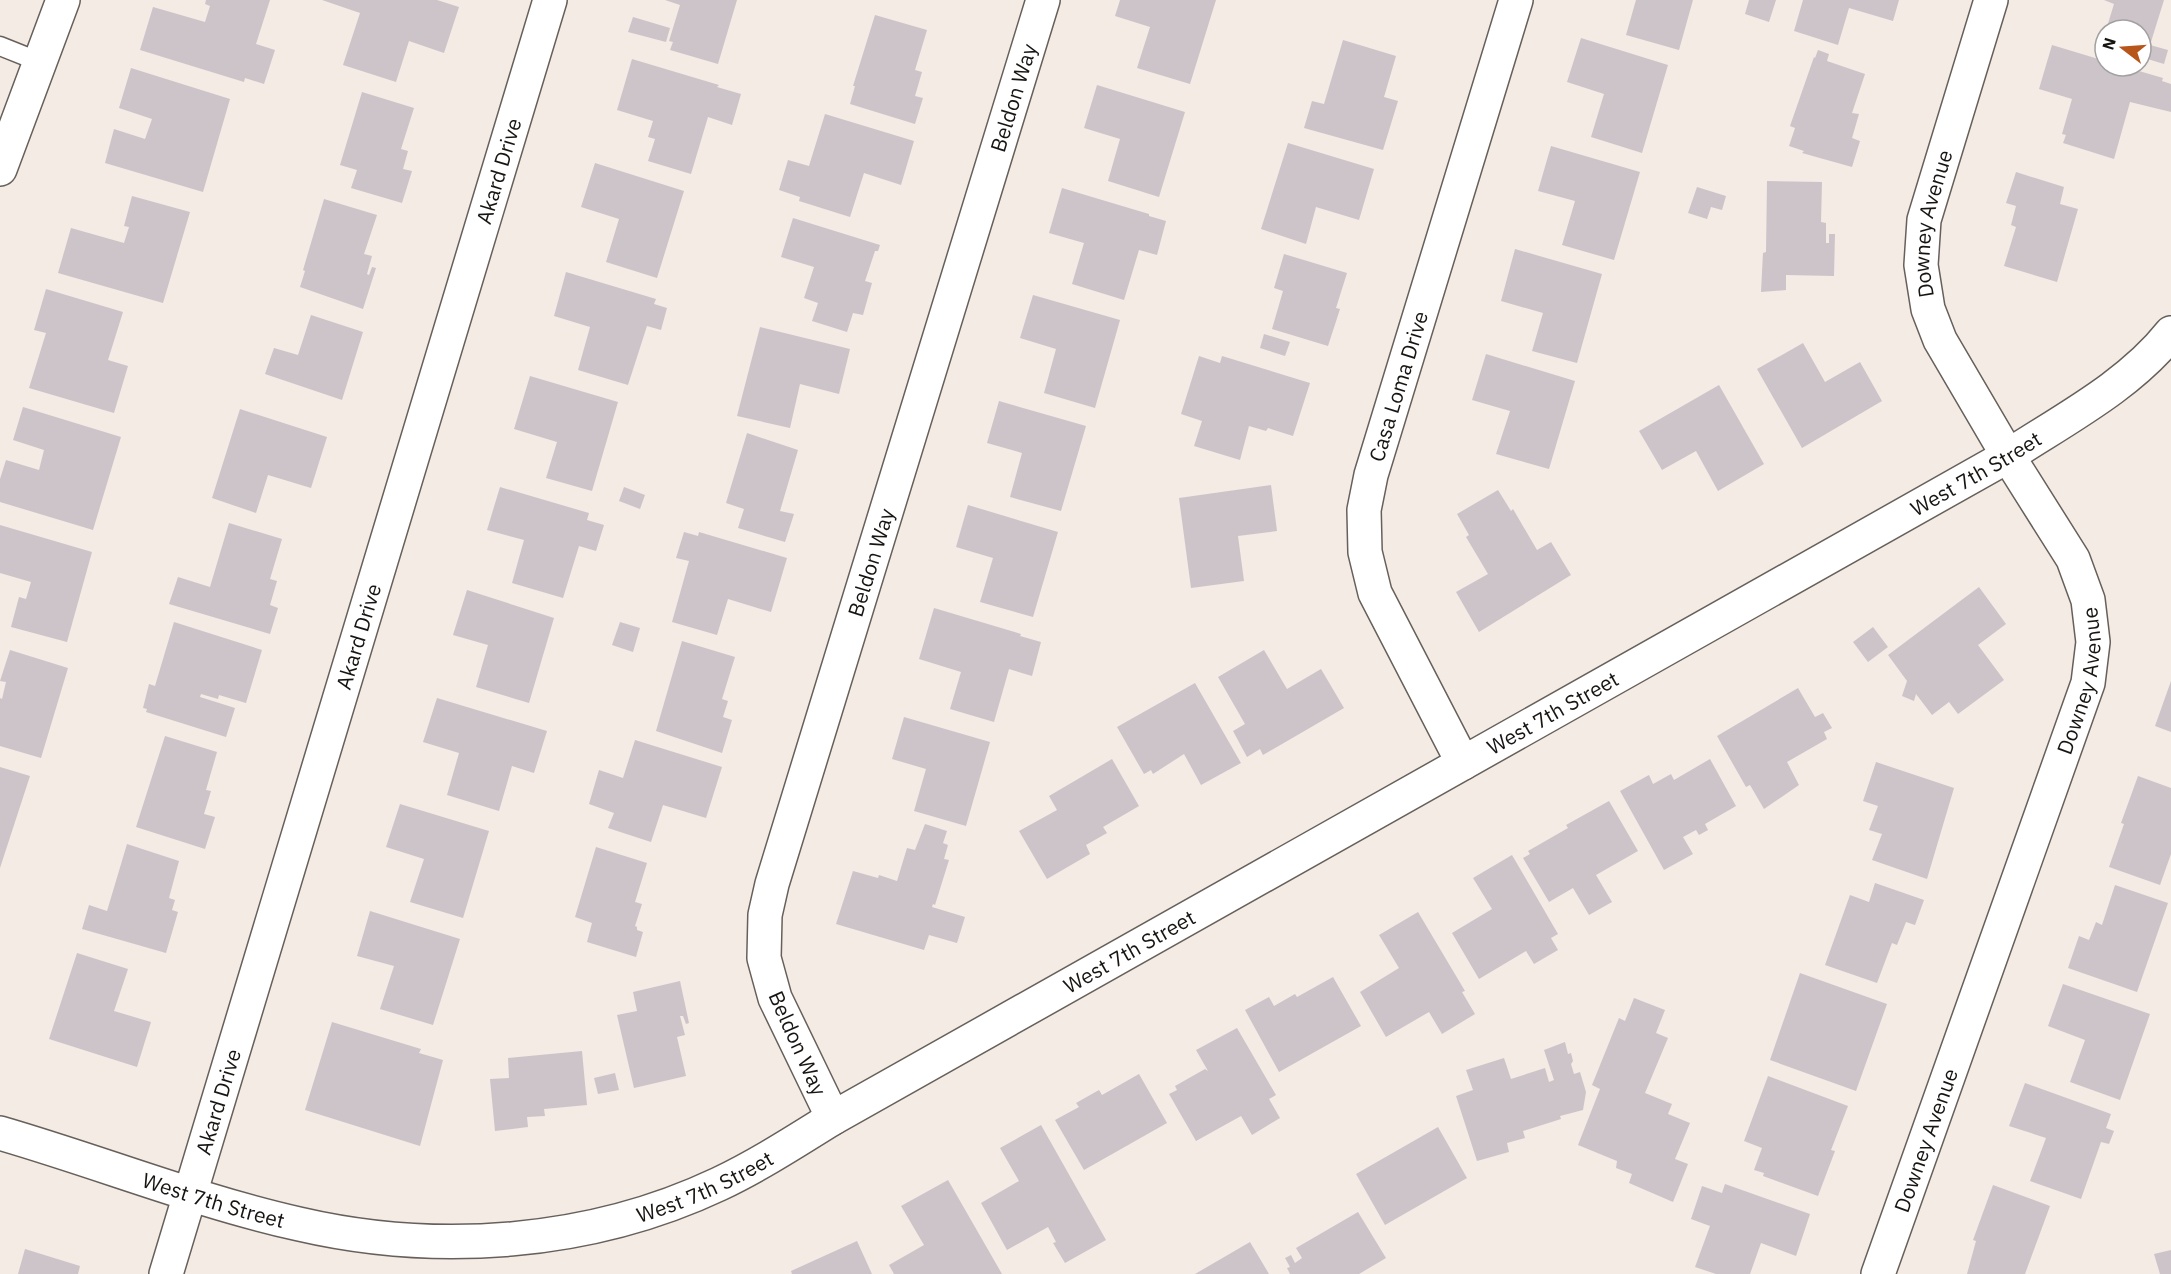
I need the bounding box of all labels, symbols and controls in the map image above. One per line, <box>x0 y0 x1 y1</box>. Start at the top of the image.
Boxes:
north arrow <box>2093 18 2153 78</box>
text: N <box>2097 35 2120 52</box>
street label: Beldon Way <box>983 40 1043 155</box>
street label: Akard Drive <box>469 115 528 227</box>
street label: Downey Avenue <box>1907 146 1959 300</box>
street label: Casa Loma Drive <box>1362 308 1434 465</box>
street label: West 7th Street <box>1905 424 2046 522</box>
street label: Beldon Way <box>841 504 901 620</box>
street label: Akard Drive <box>329 580 387 693</box>
street label: Downey Avenue <box>2050 606 2107 758</box>
street label: West 7th Street <box>1482 664 1623 761</box>
street label: West 7th Street <box>1058 903 1200 999</box>
street label: Beldon Way <box>762 986 834 1100</box>
street label: Akard Drive <box>189 1045 247 1158</box>
street label: Downey Avenue <box>1887 1064 1964 1216</box>
street label: West 7th Street <box>633 1144 778 1229</box>
street label: West 7th Street <box>139 1166 288 1234</box>

